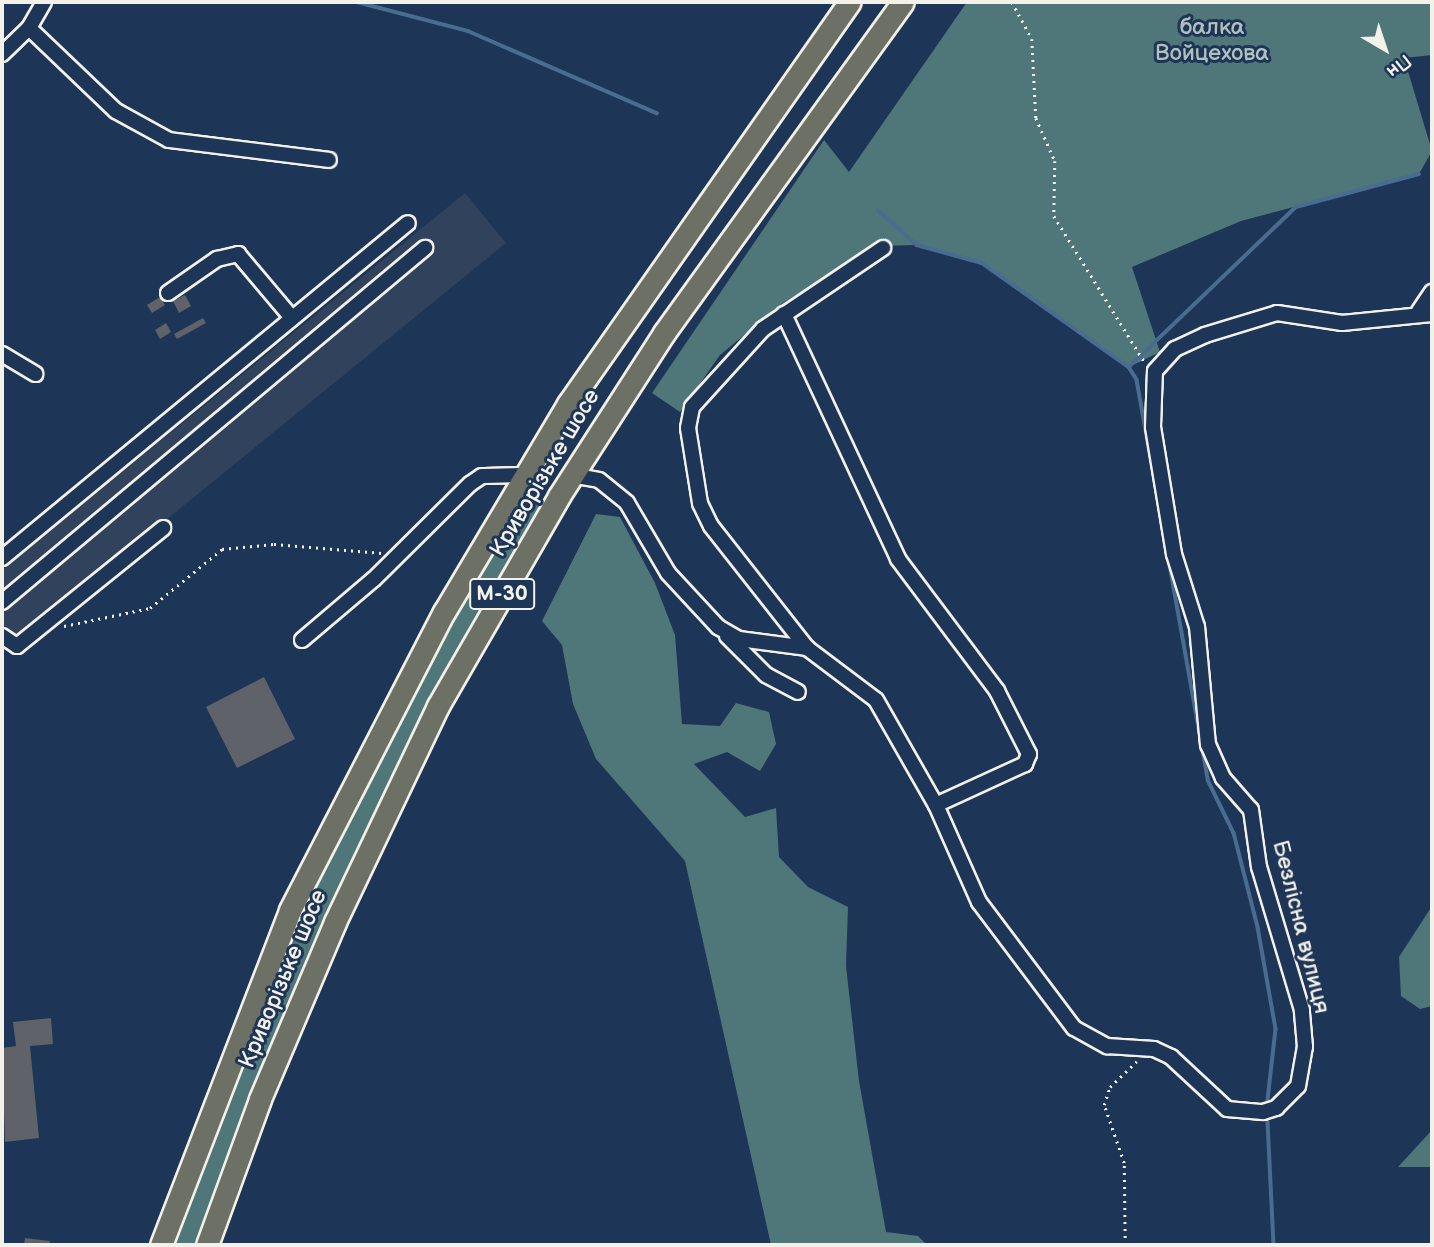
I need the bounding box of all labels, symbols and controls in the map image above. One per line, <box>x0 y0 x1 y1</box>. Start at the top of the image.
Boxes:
park label: балка Войцехова <box>1155 13 1269 67</box>
north arrow <box>1350 14 1420 84</box>
text: Пн <box>1381 49 1416 83</box>
street label: Криворізьке шосе <box>484 384 606 562</box>
road number: М-30 <box>469 576 535 612</box>
street label: Безлісна вулиця <box>1266 838 1336 1016</box>
street label: Криворізьке шосе <box>233 886 333 1072</box>

